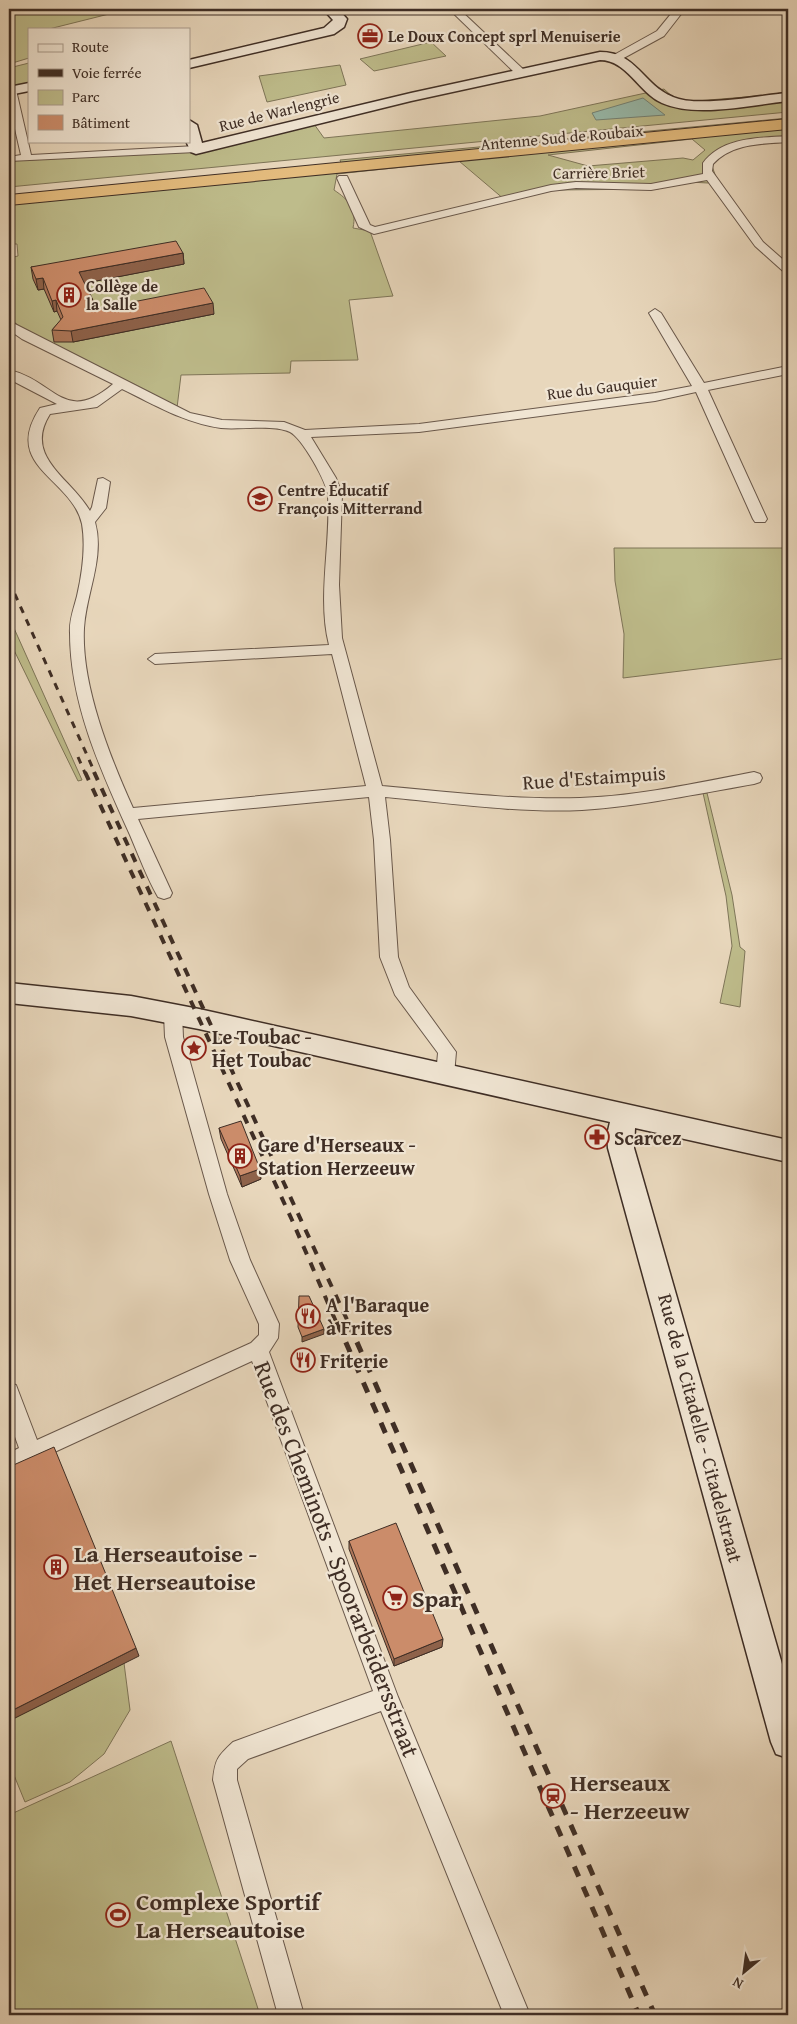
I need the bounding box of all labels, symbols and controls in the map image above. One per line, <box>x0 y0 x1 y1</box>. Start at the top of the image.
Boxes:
office icon: Le Doux Concept sprl Menuiserie <box>357 23 383 49</box>
place label: Le Doux Concept sprl Menuiserie <box>388 24 621 48</box>
legend <box>28 28 190 142</box>
text: Route <box>72 36 109 57</box>
text: Voie ferrée <box>72 62 141 83</box>
street label: Rue de Warlengrie <box>216 84 342 138</box>
text: Parc <box>72 86 100 107</box>
text: Bâtiment <box>72 112 131 133</box>
street label: Antenne Sud de Roubaix <box>480 118 645 156</box>
street label: Carrière Briet <box>553 159 646 185</box>
place label: Collège de la Salle <box>86 274 158 316</box>
building icon: Collège de la Salle <box>56 282 82 308</box>
street label: Rue du Gauquier <box>545 368 659 406</box>
place label: Centre Éducatif François Mitterrand <box>278 478 423 520</box>
school or university icon: Centre Éducatif François Mitterrand <box>247 486 273 512</box>
street label: Rue d'Estaimpuis <box>521 758 667 796</box>
place label: Le Toubac - Het Toubac <box>212 1022 312 1074</box>
place icon: Le Toubac - Het Toubac <box>181 1035 207 1061</box>
place label: Scarcez <box>614 1123 681 1152</box>
pharmacy icon: Scarcez <box>584 1124 610 1150</box>
place label: Gare d'Herseaux - Station Herzeeuw <box>258 1130 416 1182</box>
building icon: Gare d'Herseaux - Station Herzeeuw <box>227 1143 253 1169</box>
place label: A l'Baraque à Frites <box>326 1290 429 1342</box>
street label: Rue de la Citadelle - Citadelstraat <box>651 1290 751 1566</box>
restaurant icon: A l'Baraque à Frites <box>295 1303 321 1329</box>
place label: Friterie <box>320 1346 389 1375</box>
restaurant icon: Friterie <box>290 1347 316 1373</box>
street label: Rue des Cheminots - Spoorarbeidersstraat <box>245 1356 429 1763</box>
place label: La Herseautoise - Het Herseautoise <box>74 1536 257 1599</box>
building icon: La Herseautoise - Het Herseautoise <box>43 1554 69 1580</box>
place label: Spar <box>412 1581 462 1616</box>
supermarket icon: Spar <box>382 1585 408 1611</box>
place label: Herseaux - Herzeeuw <box>570 1765 690 1828</box>
station icon: Herseaux - Herzeeuw <box>540 1783 566 1809</box>
place label: Complexe Sportif La Herseautoise <box>136 1884 322 1947</box>
sports icon: Complexe Sportif La Herseautoise <box>105 1902 131 1928</box>
north arrow <box>720 1946 770 1996</box>
text: N <box>728 1972 747 1994</box>

